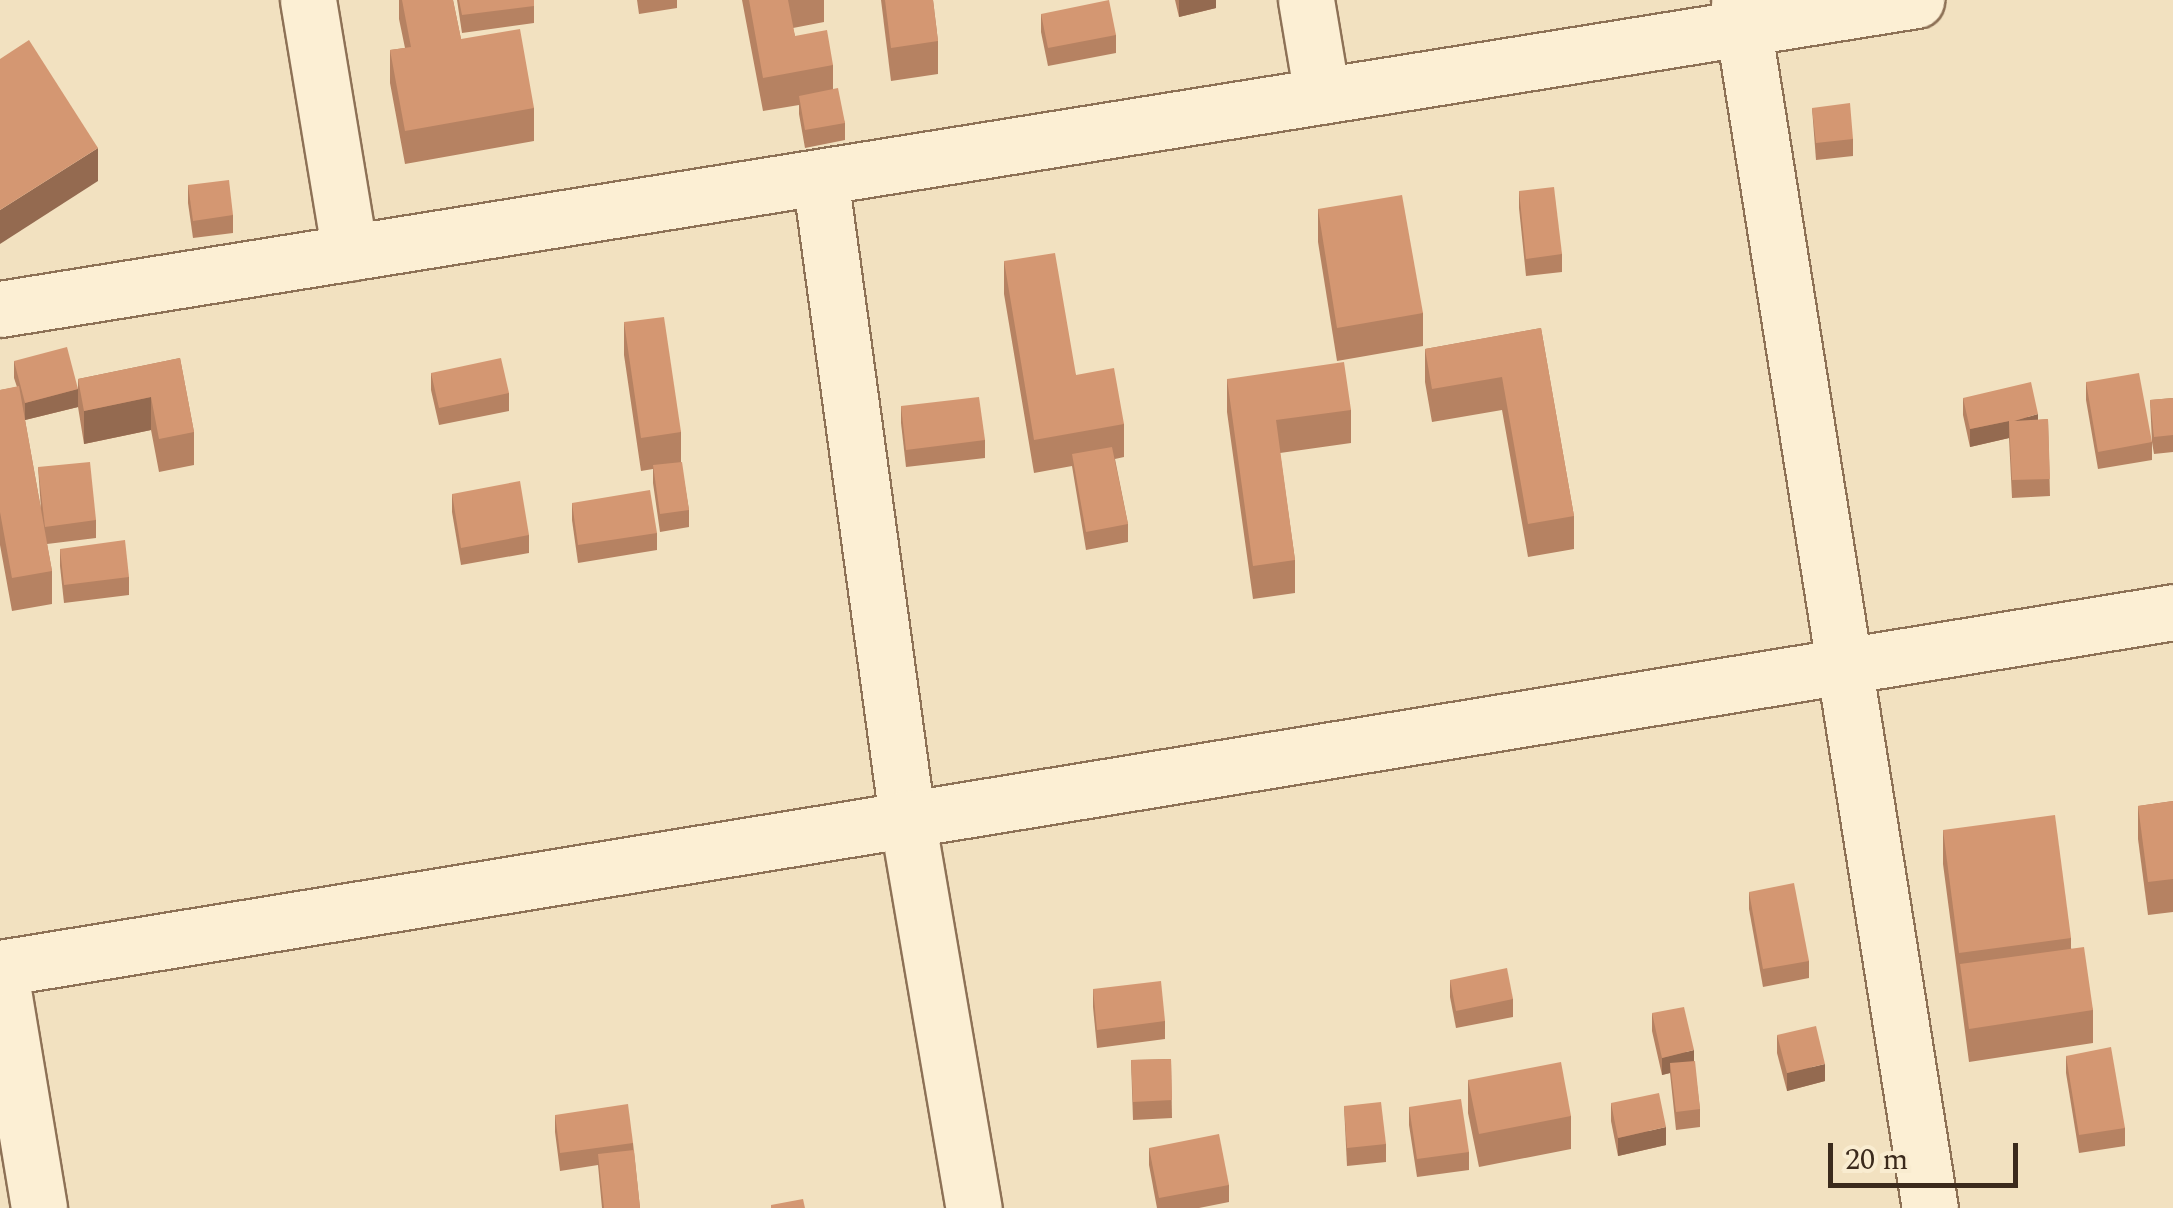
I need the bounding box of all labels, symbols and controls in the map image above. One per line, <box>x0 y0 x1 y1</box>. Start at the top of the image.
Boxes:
scale bar <box>1833 1123 2023 1185</box>
text: 20 m <box>1845 1137 1908 1183</box>

